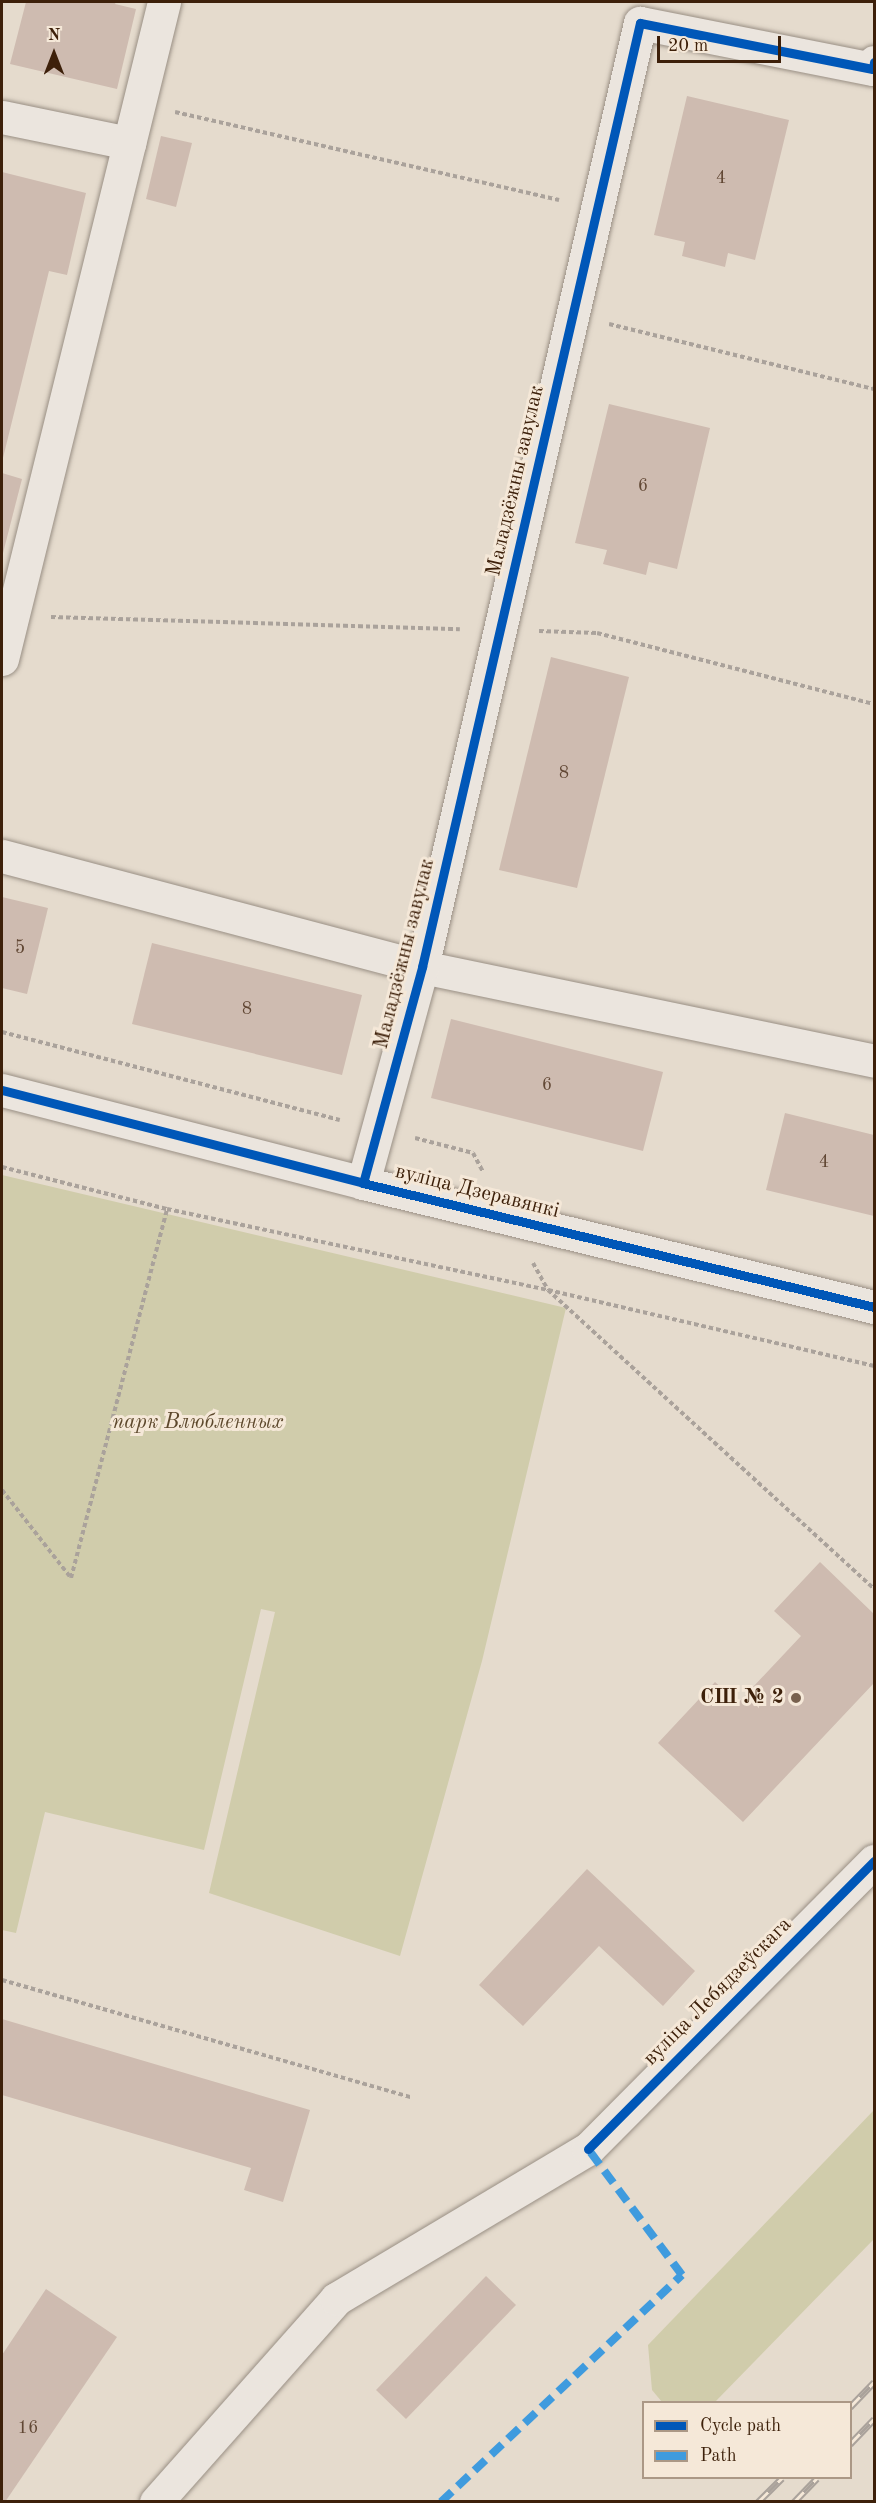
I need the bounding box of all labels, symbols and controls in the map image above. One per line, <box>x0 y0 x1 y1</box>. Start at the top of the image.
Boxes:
north arrow <box>24 24 84 84</box>
scale bar <box>660 24 784 62</box>
text: N <box>48 28 60 44</box>
text: 20 m <box>668 37 708 55</box>
house number: 4 <box>716 167 726 189</box>
street label: Маладзёжны завулак <box>482 383 550 579</box>
house number: 6 <box>638 475 648 497</box>
house number: 8 <box>559 762 569 784</box>
street label: Маладзёжны завулак <box>369 856 441 1052</box>
house number: 5 <box>15 937 25 959</box>
house number: 8 <box>242 998 252 1020</box>
house number: 6 <box>542 1074 552 1096</box>
house number: 4 <box>819 1151 829 1173</box>
street label: вуліца Дзеравянкі <box>392 1159 562 1225</box>
park label: парк Влюбленных <box>112 1410 284 1436</box>
place label: СШ № 2 <box>700 1685 784 1711</box>
marker: СШ № 2 <box>789 1691 803 1705</box>
street label: вуліца Лебядзеўскага <box>639 1913 797 2071</box>
legend <box>642 2401 852 2479</box>
house number: 16 <box>18 2417 38 2439</box>
text: Cycle path <box>700 2417 781 2435</box>
text: Path <box>700 2447 736 2465</box>

